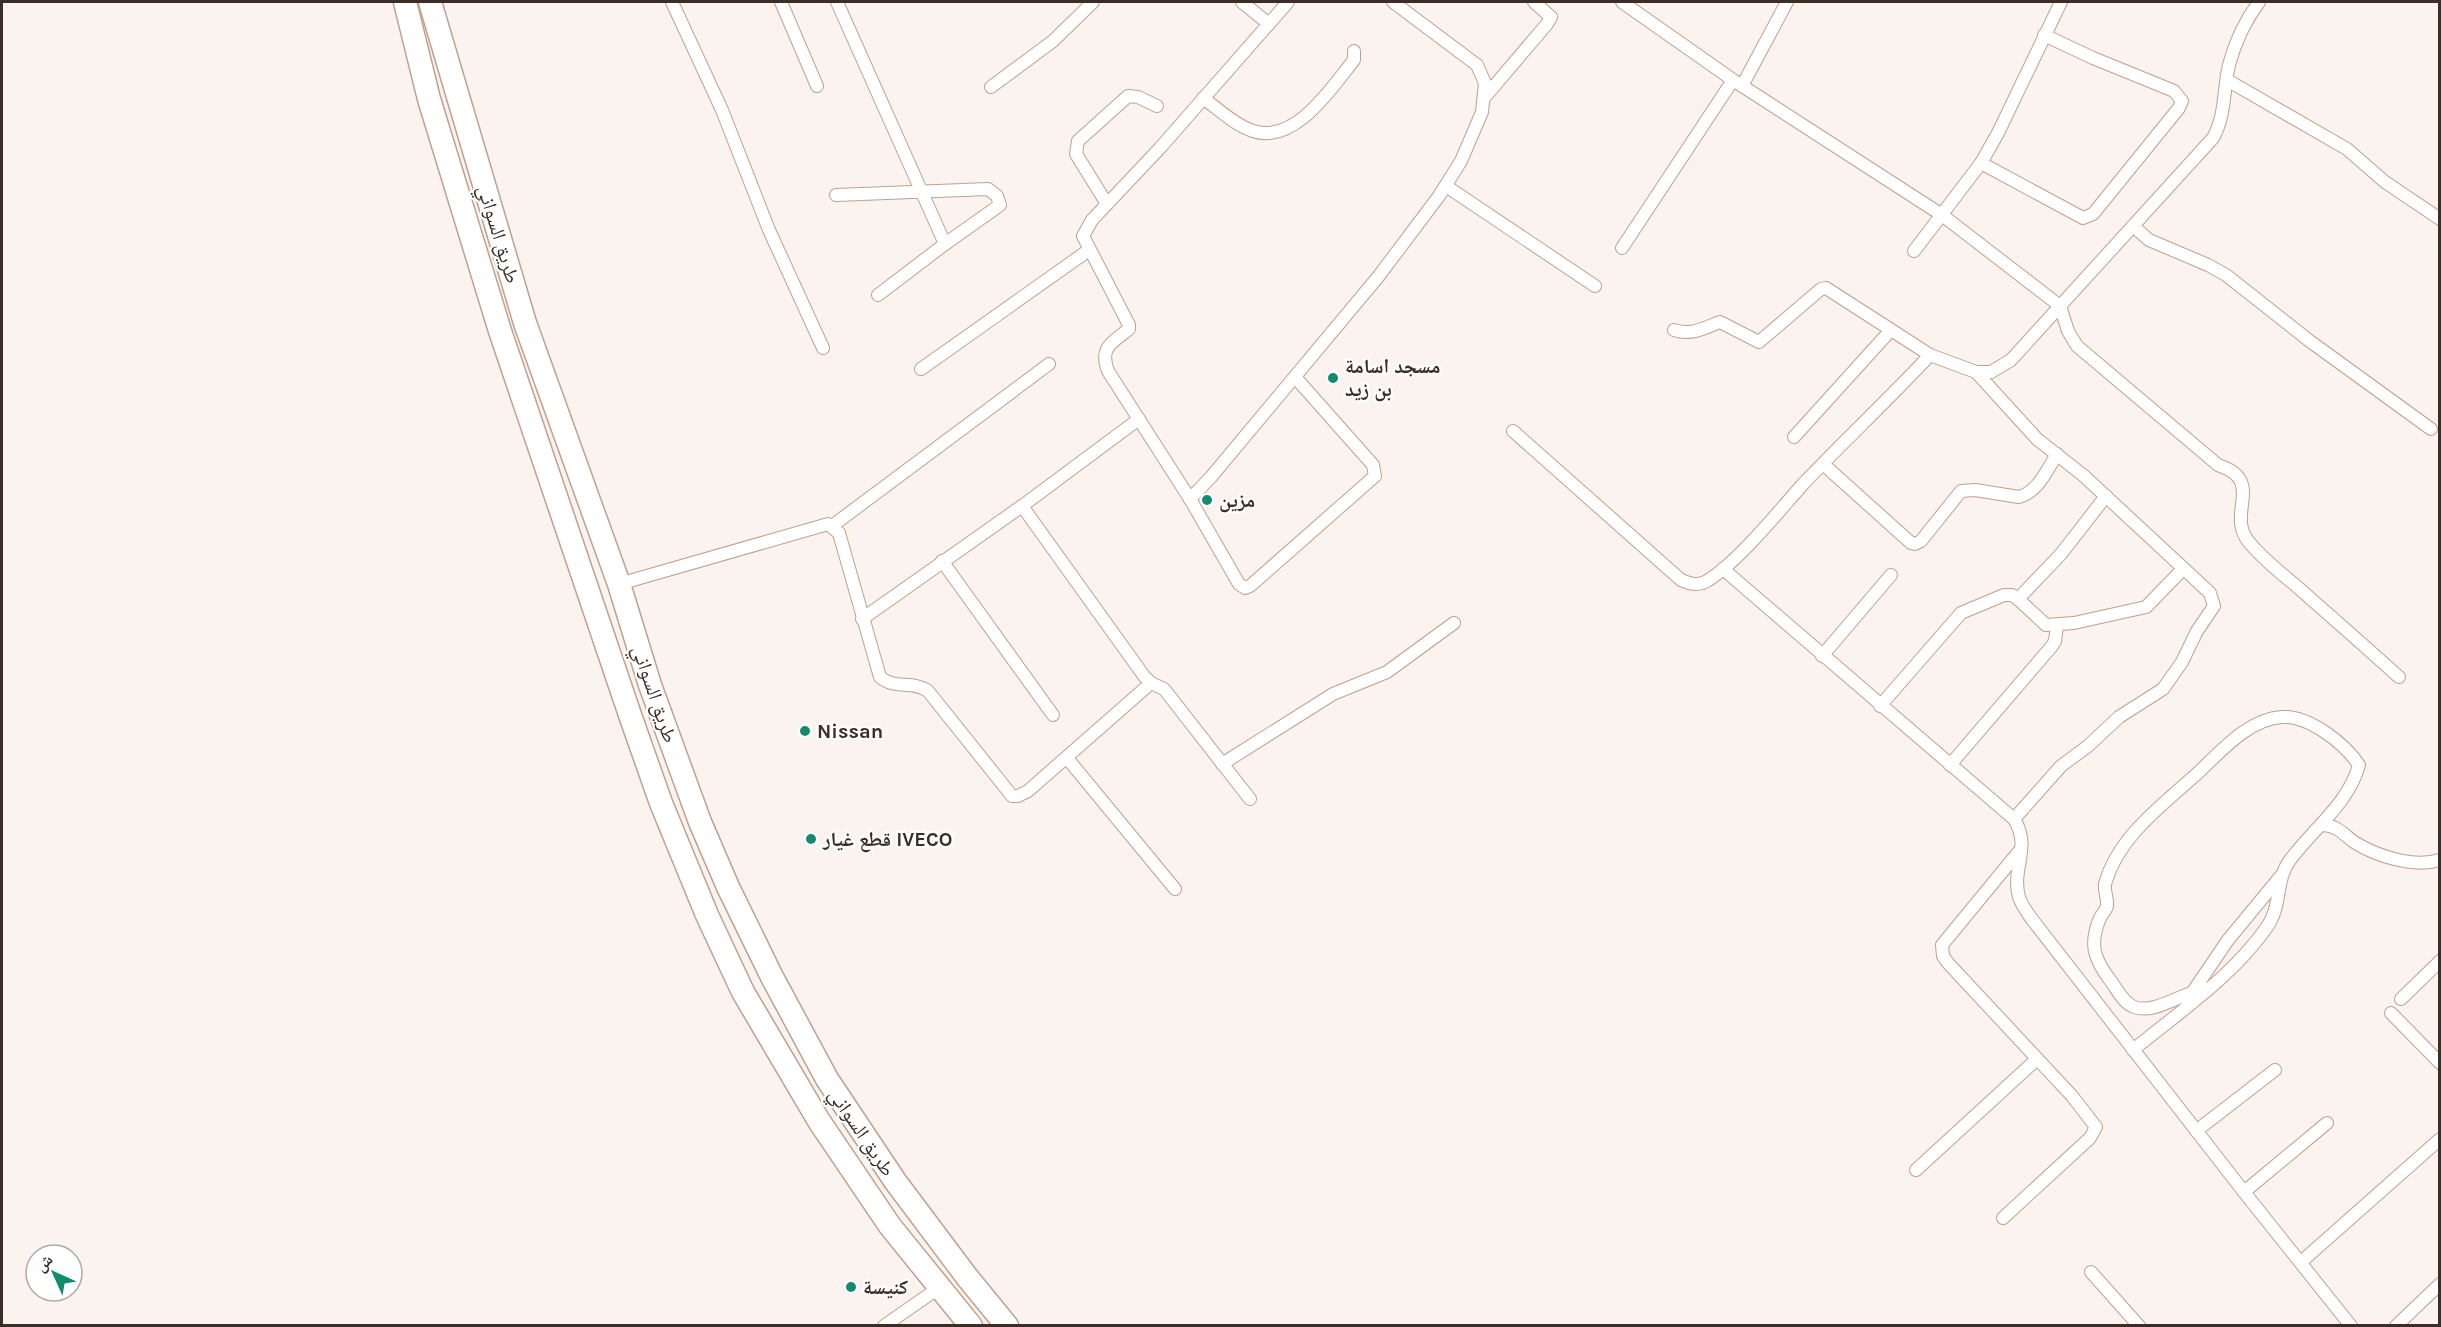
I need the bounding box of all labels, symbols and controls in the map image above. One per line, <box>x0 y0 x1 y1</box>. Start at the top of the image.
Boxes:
street label: طريق السواني <box>469 182 524 287</box>
place label: مسجد اسامة بن زيد <box>1345 355 1441 402</box>
marker: مسجد اسامة بن زيد <box>1326 371 1340 385</box>
place label: مزين <box>1219 489 1255 513</box>
marker: مزين <box>1200 493 1214 507</box>
street label: طريق السواني <box>623 643 682 747</box>
place label: Nissan <box>817 720 883 743</box>
marker: Nissan <box>798 724 812 738</box>
place label: قطع غيار IVECO <box>822 828 952 853</box>
marker: قطع غيار IVECO <box>804 832 818 846</box>
street label: طريق السواني <box>820 1084 899 1183</box>
north arrow <box>24 1243 84 1303</box>
text: ش <box>31 1250 56 1275</box>
place label: كنيسة <box>863 1276 908 1299</box>
marker: كنيسة <box>844 1280 858 1294</box>

